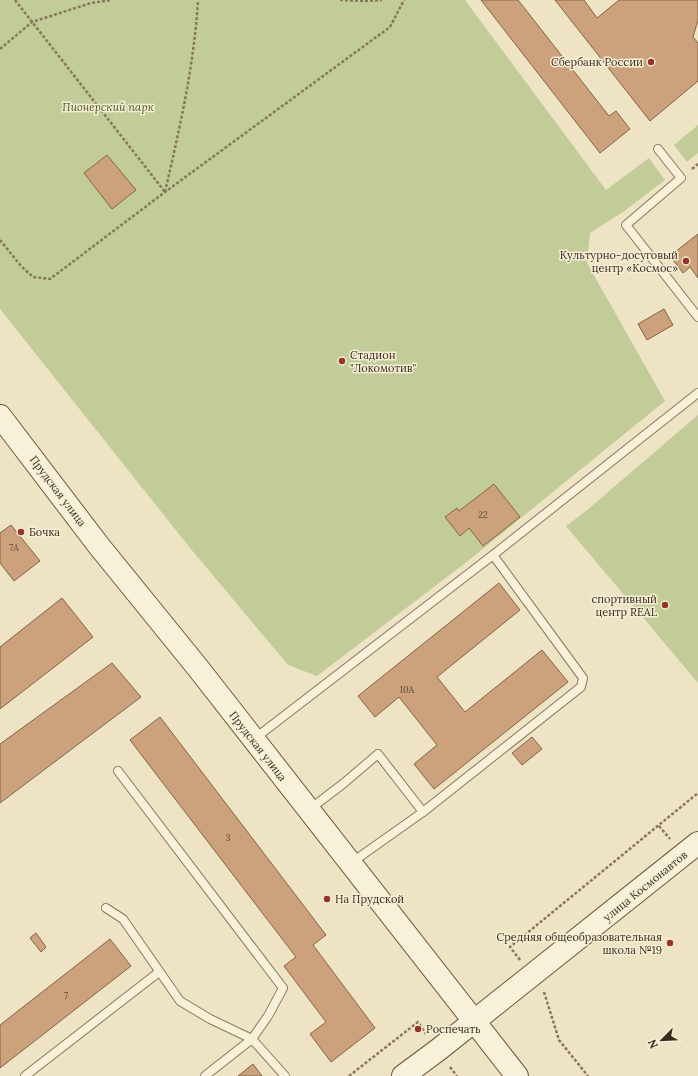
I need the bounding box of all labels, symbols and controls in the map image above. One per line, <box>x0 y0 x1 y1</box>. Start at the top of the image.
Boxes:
place label: Сбербанк России <box>551 55 643 69</box>
marker: Сбербанк России <box>646 57 656 67</box>
park label: Пионерский парк <box>62 100 154 114</box>
place label: Культурно-досуговый центр «Космос» <box>560 248 678 275</box>
marker: Культурно-досуговый центр «Космос» <box>681 256 691 266</box>
place label: Стадион "Локомотив" <box>350 348 417 375</box>
marker: Стадион "Локомотив" <box>337 356 347 366</box>
street label: Прудская улица <box>27 453 89 529</box>
house number: 22 <box>478 509 488 520</box>
place label: Бочка <box>29 525 60 539</box>
marker: Бочка <box>16 527 26 537</box>
house number: 7А <box>9 542 19 553</box>
place label: спортивный центр REAL <box>591 592 658 619</box>
marker: спортивный центр REAL <box>660 600 670 610</box>
house number: 10А <box>400 684 415 695</box>
street label: Прудская улица <box>226 708 290 784</box>
house number: 3 <box>225 832 231 843</box>
street label: улица Космонавтов <box>600 847 690 924</box>
place label: На Прудской <box>335 892 404 906</box>
marker: На Прудской <box>322 894 332 904</box>
place label: Средняя общеобразовательная школа №19 <box>496 930 662 957</box>
marker: Средняя общеобразовательная школа №19 <box>665 938 675 948</box>
house number: 7 <box>64 990 68 1001</box>
north arrow <box>642 1020 682 1060</box>
place label: Роспечать <box>426 1022 481 1036</box>
marker: Роспечать <box>413 1024 423 1034</box>
text: N <box>645 1037 661 1051</box>

